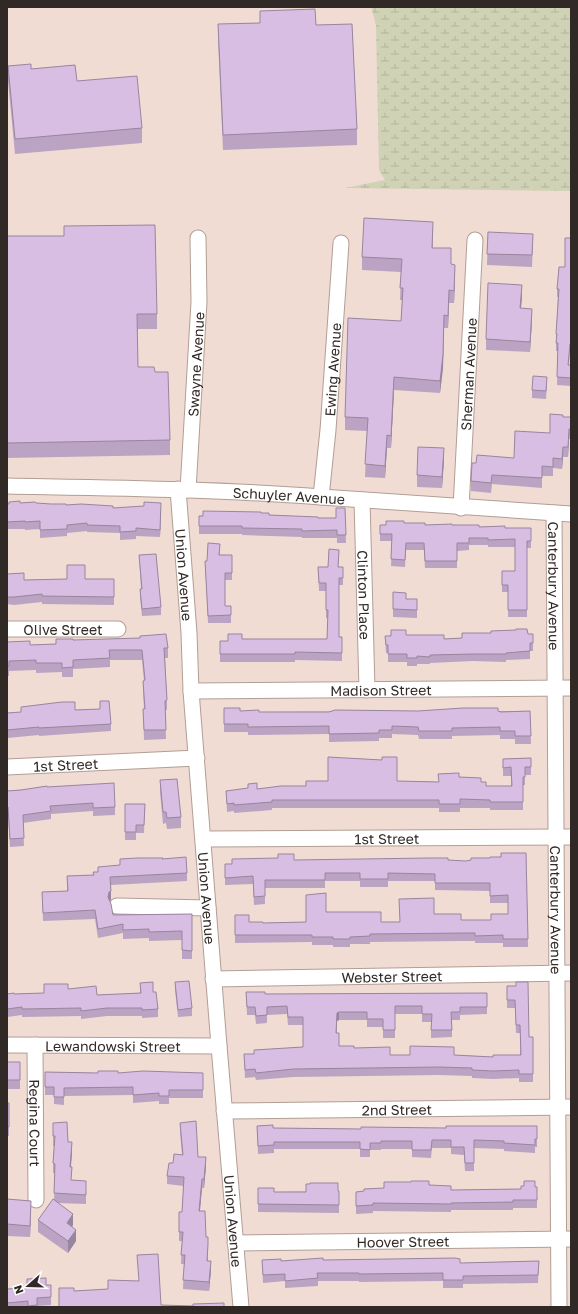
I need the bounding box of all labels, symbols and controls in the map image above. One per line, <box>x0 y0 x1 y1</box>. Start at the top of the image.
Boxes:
street label: Swayne Avenue <box>184 311 207 417</box>
street label: Sherman Avenue <box>457 317 479 431</box>
street label: Ewing Avenue <box>320 322 344 417</box>
street label: Schuyler Avenue <box>232 483 345 507</box>
street label: Canterbury Avenue <box>546 521 563 651</box>
street label: Union Avenue <box>173 528 197 622</box>
street label: Clinton Place <box>355 550 374 640</box>
street label: Olive Street <box>23 621 103 638</box>
street label: Madison Street <box>330 681 432 698</box>
street label: 1st Street <box>33 754 99 774</box>
street label: 1st Street <box>355 829 419 847</box>
street label: Canterbury Avenue <box>548 845 565 975</box>
street label: Union Avenue <box>195 851 219 945</box>
street label: Webster Street <box>341 967 443 985</box>
street label: Lewandowski Street <box>45 1037 181 1054</box>
street label: Regina Court <box>27 1079 44 1167</box>
street label: 2nd Street <box>362 1100 432 1118</box>
street label: Union Avenue <box>221 1174 246 1268</box>
street label: Hoover Street <box>356 1232 450 1250</box>
north arrow <box>8 1266 48 1306</box>
text: N <box>11 1283 26 1296</box>

